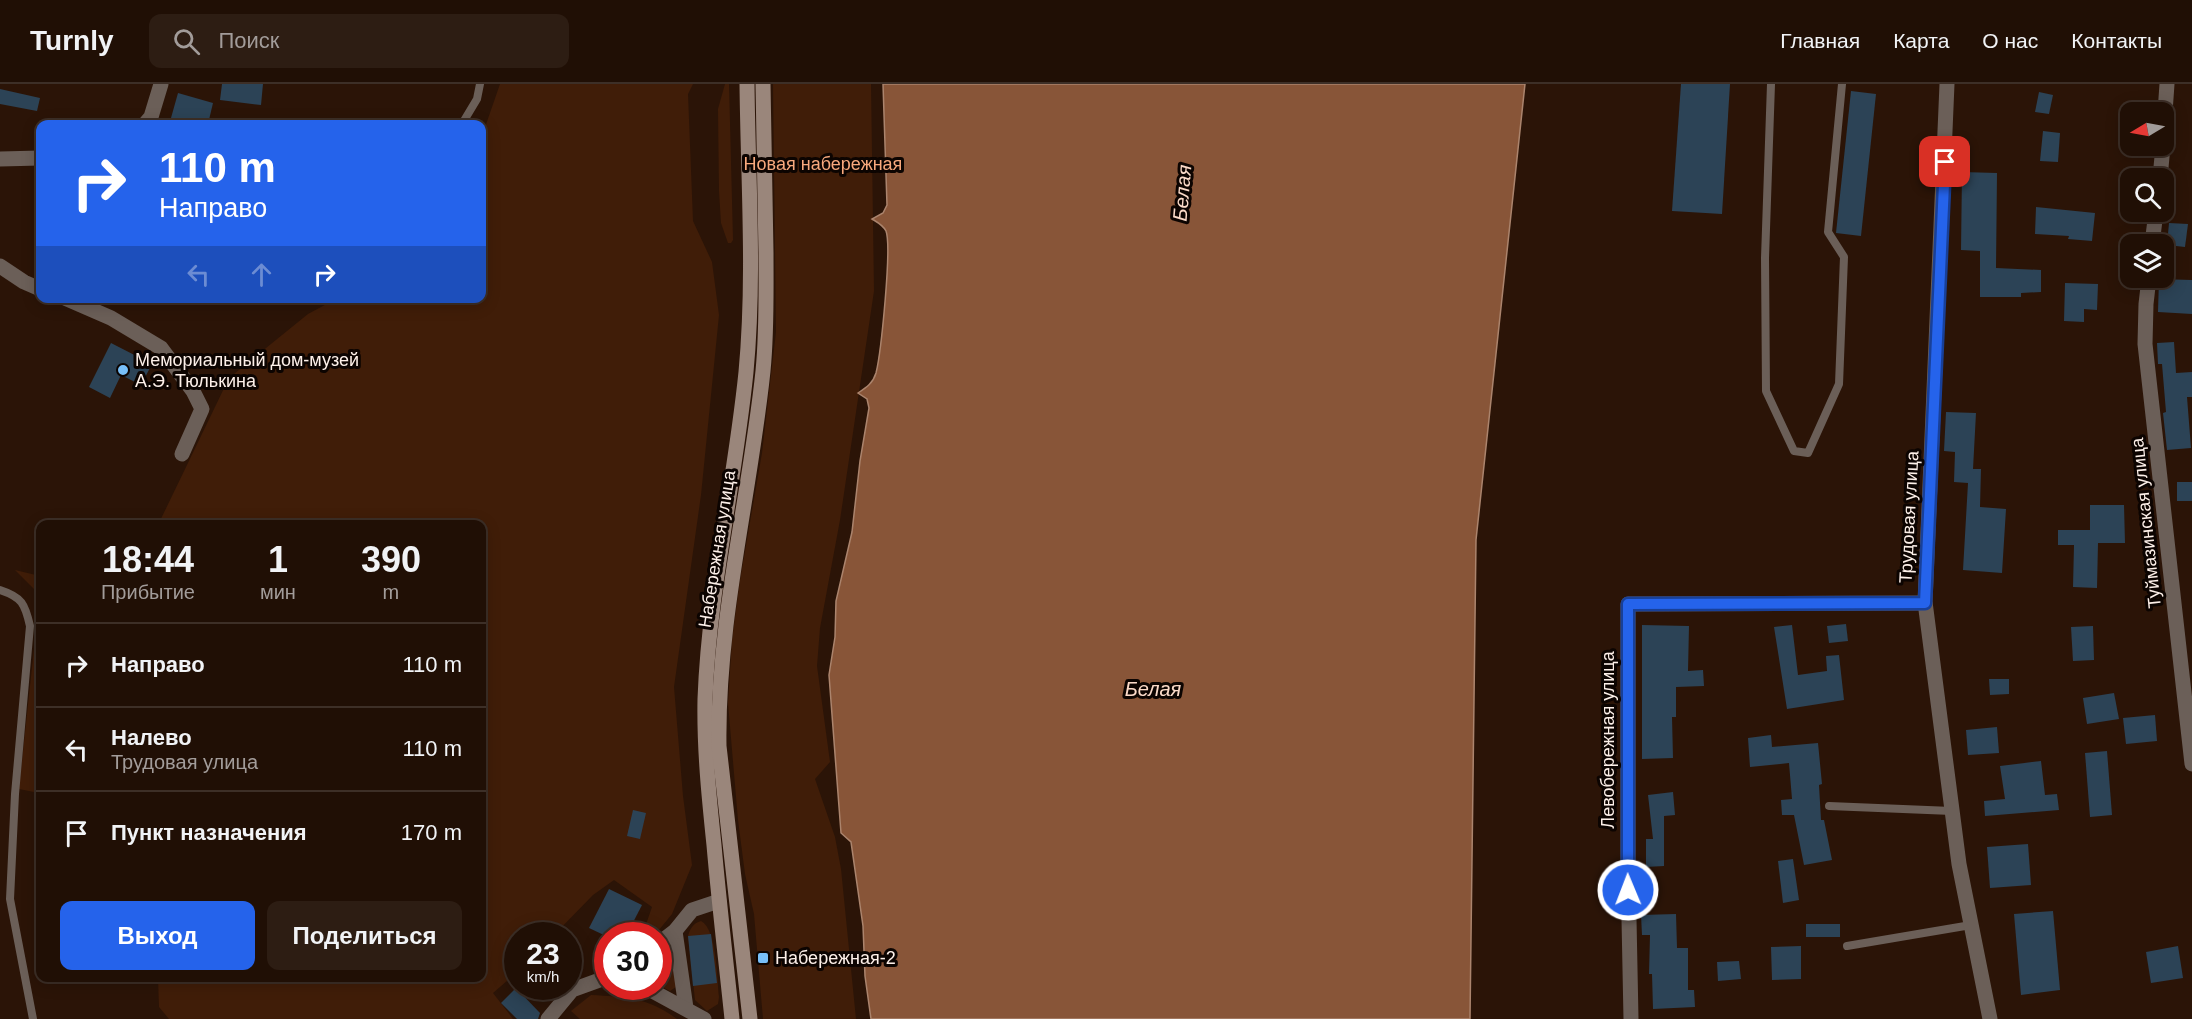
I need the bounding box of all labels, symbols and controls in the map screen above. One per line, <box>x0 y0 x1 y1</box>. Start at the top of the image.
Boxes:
search box <box>149 14 569 68</box>
text: Turnly <box>30 25 113 56</box>
icon: search <box>170 25 203 58</box>
text: Поиск <box>218 28 279 53</box>
text: Главная <box>1780 29 1860 52</box>
text: Карта <box>1893 29 1949 52</box>
text: О нас <box>1982 29 2038 52</box>
text: Контакты <box>2071 29 2162 52</box>
north arrow <box>2120 102 2174 156</box>
map controls <box>2120 102 2174 288</box>
pin <box>1919 136 1970 187</box>
icon: right <box>60 144 138 222</box>
text: 110 m <box>159 144 276 191</box>
icon: arrive <box>1928 145 1961 178</box>
park label: Новая набережная <box>744 154 902 174</box>
water label: Белая <box>1169 164 1195 222</box>
button: search <box>2120 168 2174 222</box>
text: Направо <box>159 193 267 223</box>
button: layers <box>2120 234 2174 288</box>
icon: left <box>182 258 215 291</box>
icon: ahead <box>245 258 278 291</box>
icon: right <box>308 258 341 291</box>
place label: Мемориальный дом-музей А.Э. Тюлькина <box>135 350 359 391</box>
marker: Мемориальный дом-музей А.Э. Тюлькина <box>116 363 130 377</box>
street label: Туймазинская улица <box>2127 436 2165 609</box>
street label: Трудовая улица <box>1896 449 1923 584</box>
street label: Набережная улица <box>695 468 739 629</box>
text: 18:44 <box>102 539 194 580</box>
text: 1 <box>268 539 288 580</box>
text: 390 <box>361 539 421 580</box>
text: Прибытие <box>101 581 195 603</box>
text: мин <box>260 581 296 603</box>
text: m <box>383 581 399 603</box>
icon: right <box>60 649 93 682</box>
street label: Левобережная улица <box>1598 650 1618 829</box>
text: Направо <box>111 652 205 677</box>
text: 110 m <box>402 652 462 677</box>
water label: Белая <box>1125 678 1182 700</box>
text: Налево <box>111 725 192 750</box>
icon: left <box>60 733 93 766</box>
text: 110 m <box>402 736 462 761</box>
text: Трудовая улица <box>111 751 258 773</box>
icon: arrive <box>60 817 93 850</box>
text: Пункт назначения <box>111 820 307 845</box>
text: 170 m <box>401 820 462 845</box>
position arrow <box>1596 858 1660 922</box>
button: Выход <box>60 901 255 970</box>
button: Поделиться <box>267 901 462 970</box>
speed limit sign: 30 <box>594 922 672 1000</box>
text: 23 <box>526 937 560 970</box>
place label: Набережная-2 <box>775 948 896 968</box>
marker: Набережная-2 <box>756 951 770 965</box>
text: km/h <box>527 968 559 985</box>

